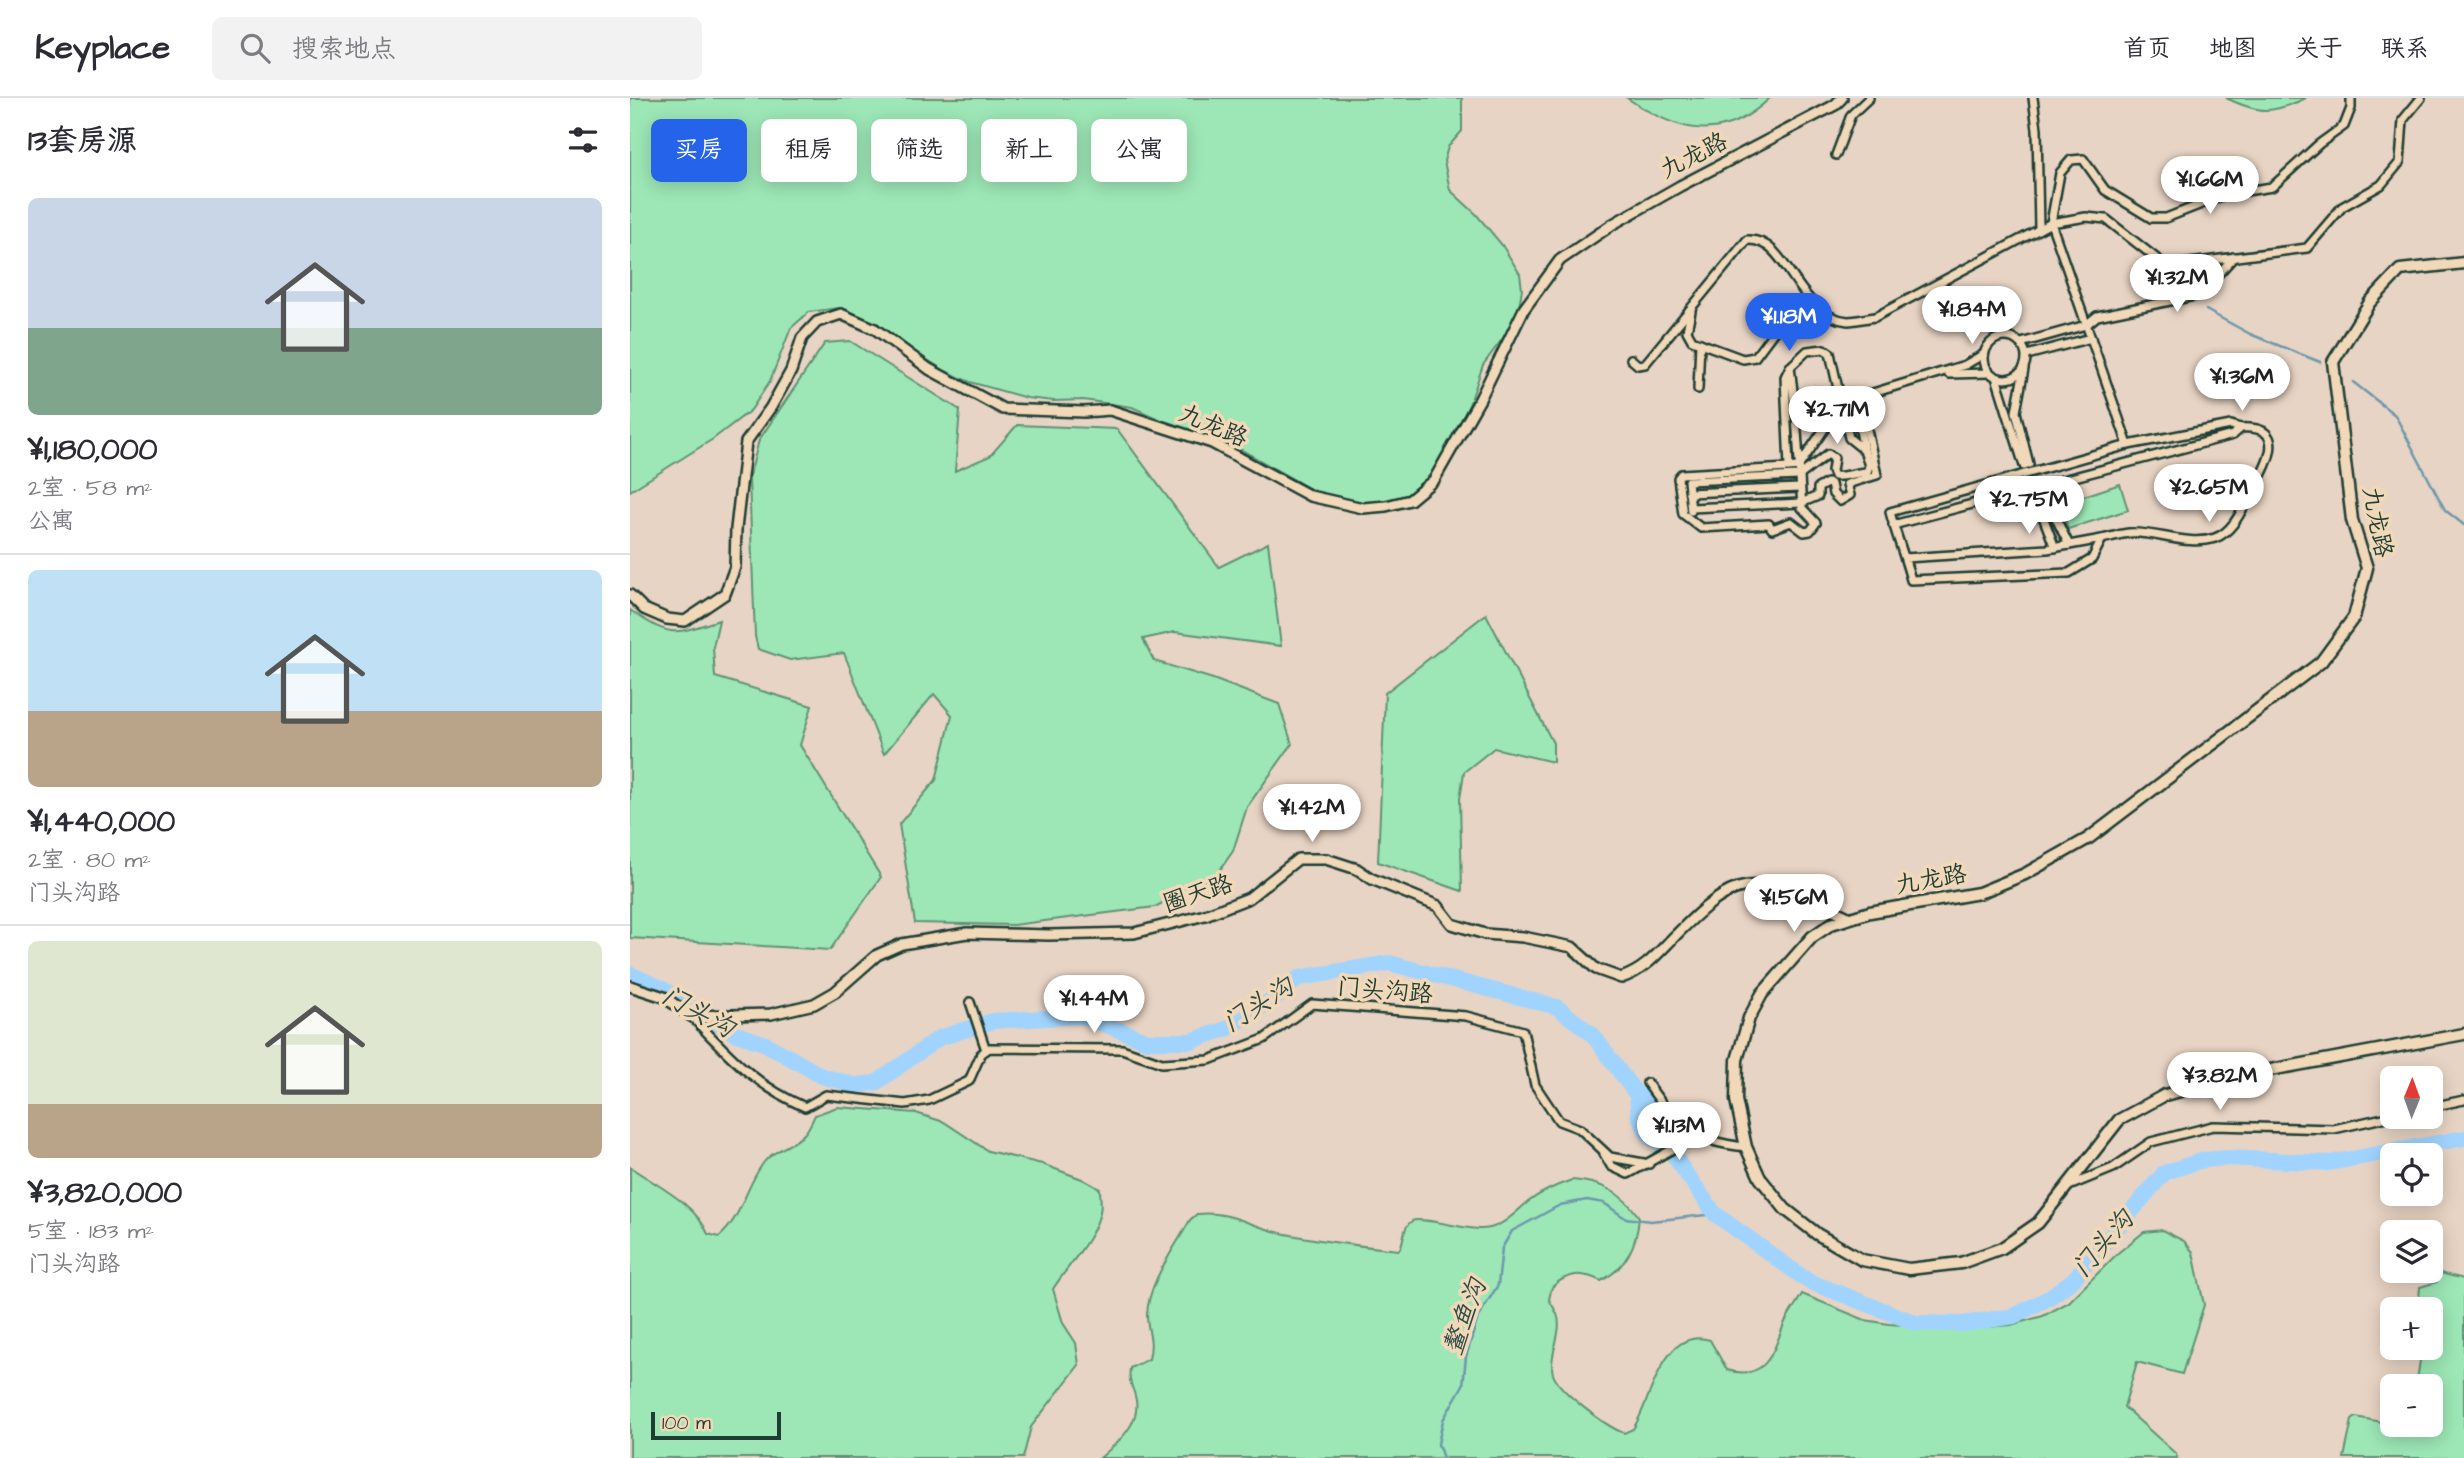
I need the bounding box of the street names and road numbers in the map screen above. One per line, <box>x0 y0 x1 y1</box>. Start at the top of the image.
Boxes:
street label: 九龙路 <box>1654 125 1734 187</box>
street label: 九龙路 <box>1173 396 1253 456</box>
street label: 九龙路 <box>2353 483 2401 561</box>
street label: 九龙路 <box>1893 857 1969 903</box>
street label: 圈天路 <box>1159 867 1237 921</box>
street label: 门头沟路 <box>1336 970 1434 1012</box>

